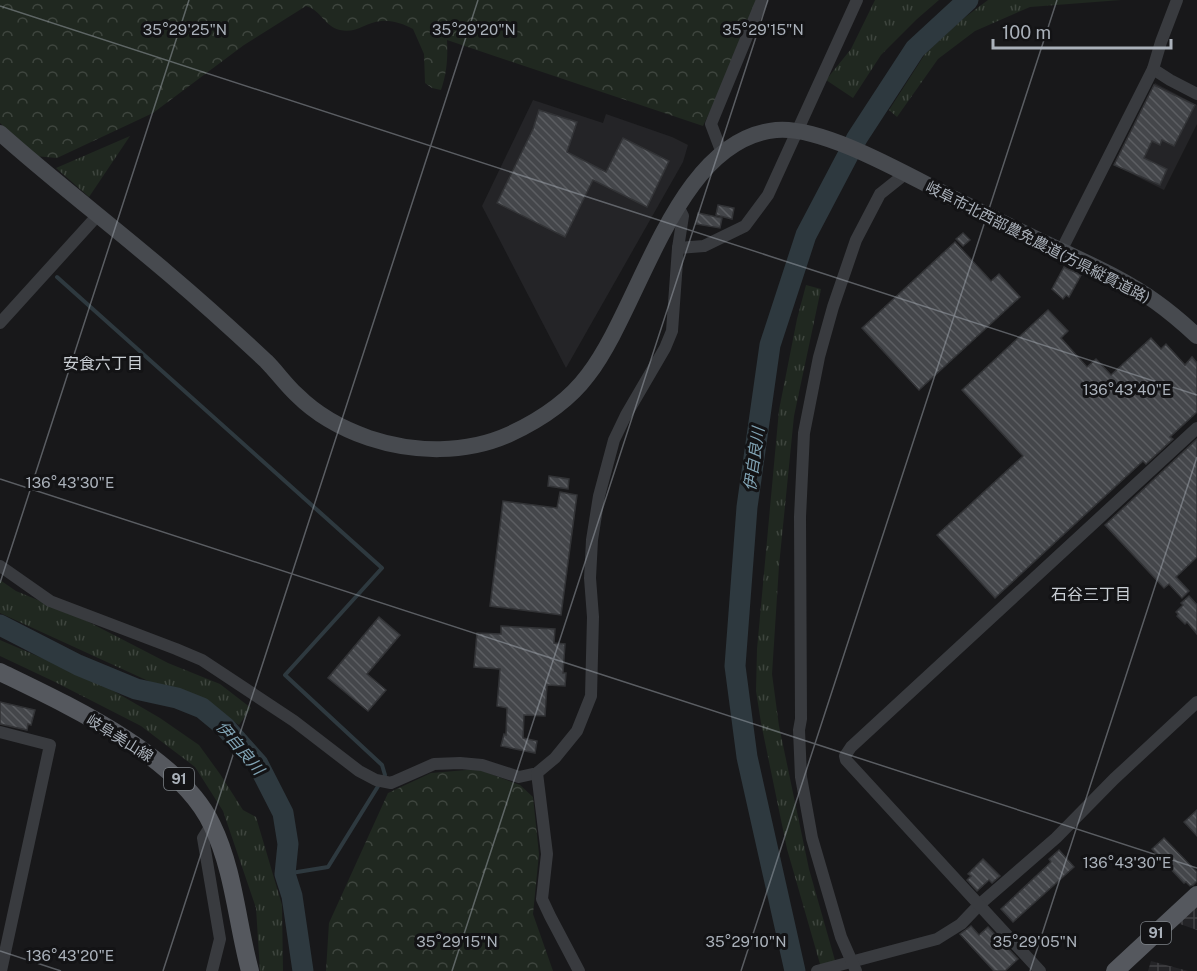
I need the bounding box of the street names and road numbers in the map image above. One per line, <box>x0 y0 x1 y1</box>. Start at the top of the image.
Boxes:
street label: 岐阜市北西部農免農道(方県縦貫道路) <box>923 178 1153 306</box>
street label: 岐阜美山線 <box>84 711 156 765</box>
road number: 91 <box>164 768 194 790</box>
road number: 91 <box>1141 922 1171 944</box>

